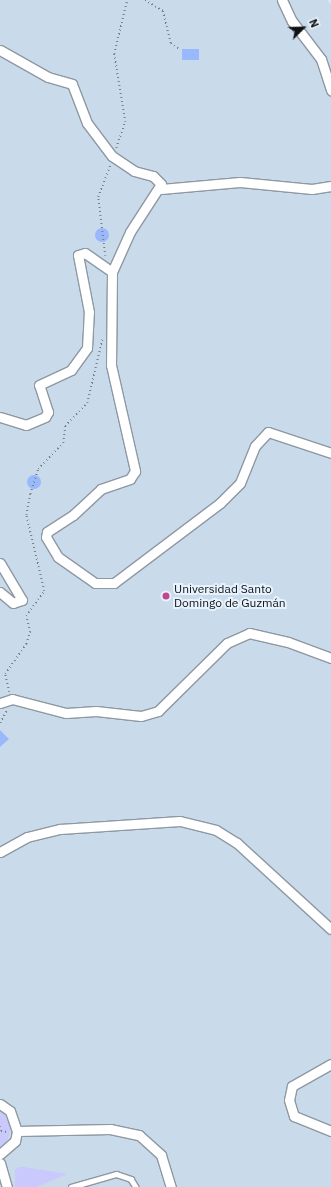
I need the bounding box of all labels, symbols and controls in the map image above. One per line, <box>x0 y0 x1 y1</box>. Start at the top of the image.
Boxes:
north arrow <box>283 8 323 48</box>
text: N <box>306 17 322 30</box>
place label: Universidad Santo Domingo de Guzmán <box>174 582 286 610</box>
marker: Universidad Santo Domingo de Guzmán <box>161 591 171 601</box>

